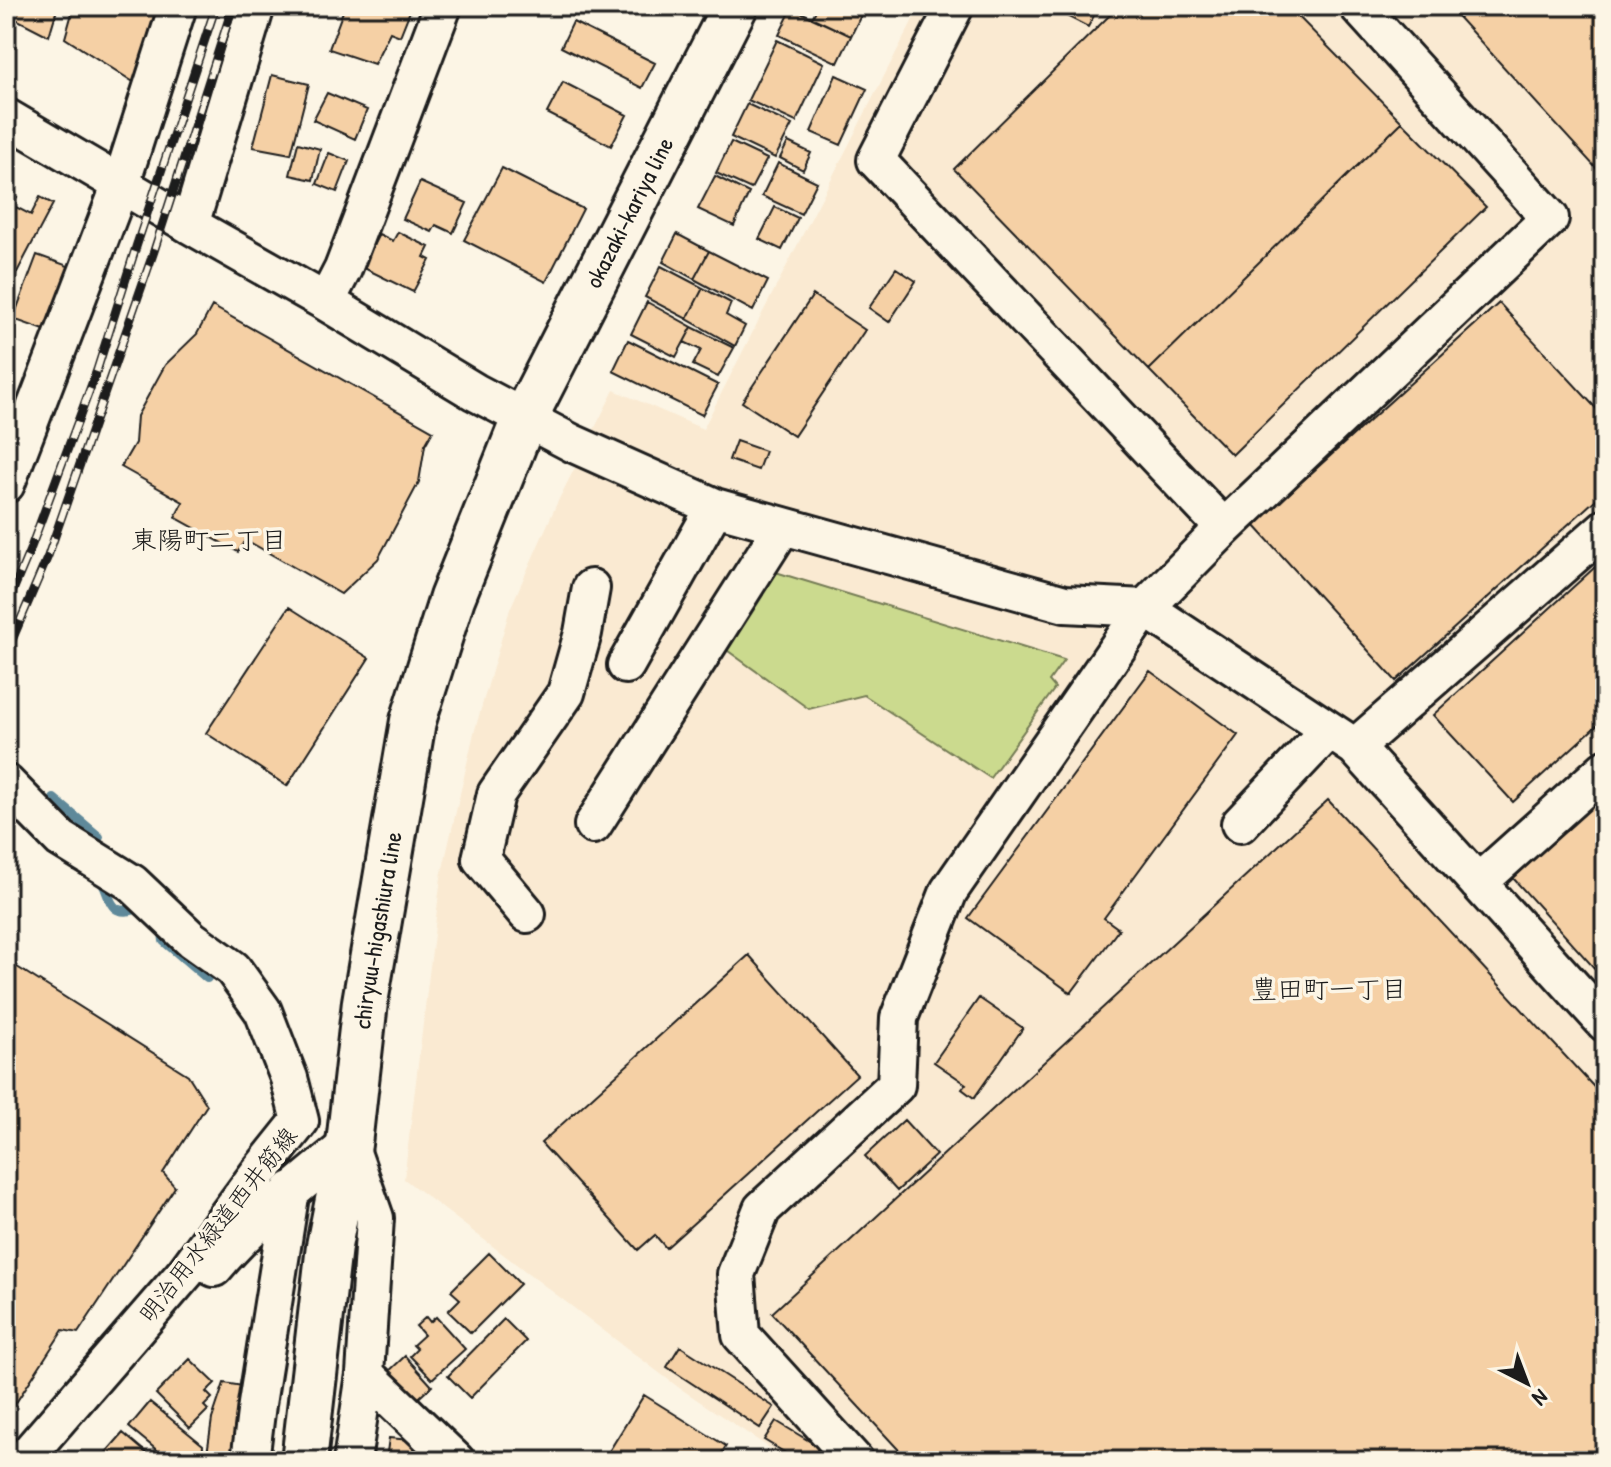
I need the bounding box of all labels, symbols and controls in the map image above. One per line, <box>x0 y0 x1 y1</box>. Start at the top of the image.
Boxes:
street label: okazaki-kariya line <box>577 131 681 293</box>
district label: 東陽町二丁目 <box>131 522 287 557</box>
street label: chiryuu-higashiura line <box>345 829 409 1031</box>
district label: 豊田町一丁目 <box>1251 971 1407 1006</box>
street label: 明治用水緑道西井筋線 <box>131 1120 304 1329</box>
north arrow <box>1487 1343 1567 1423</box>
text: N <box>1526 1383 1555 1413</box>

